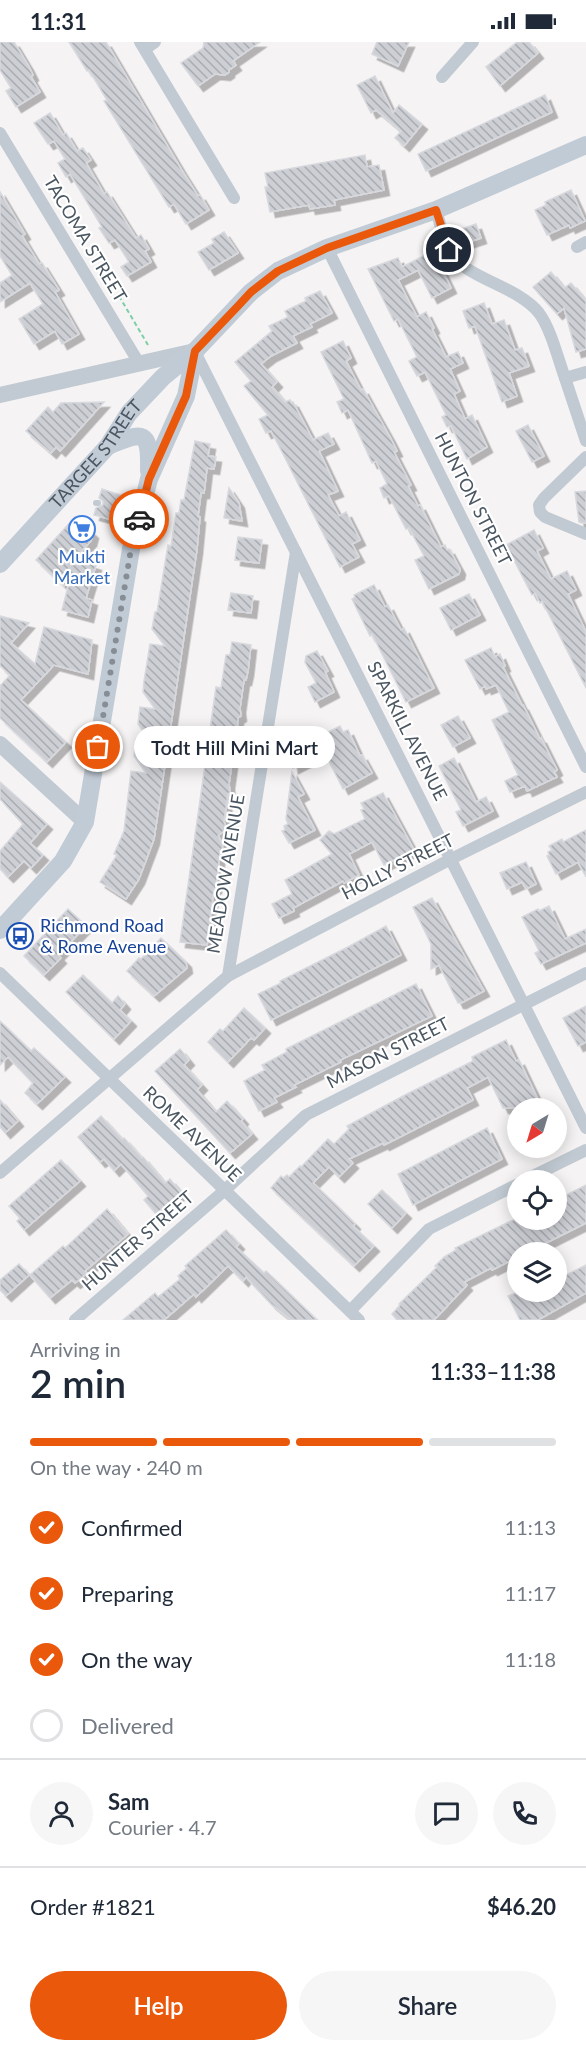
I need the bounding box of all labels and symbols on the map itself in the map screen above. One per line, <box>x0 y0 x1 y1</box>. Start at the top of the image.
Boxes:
street label: TACOMA STREET <box>39 171 132 306</box>
pin <box>423 224 474 275</box>
street label: TARGEE STREET <box>44 394 146 513</box>
street label: HUNTON STREET <box>431 428 517 569</box>
courier <box>109 489 169 549</box>
supermarket icon: Mukti Market <box>67 514 97 544</box>
place label: Mukti Market <box>54 545 111 588</box>
street label: SPARKILL AVENUE <box>363 657 452 804</box>
pin <box>72 721 123 772</box>
callout: Todt Hill Mini Mart <box>134 726 335 768</box>
street label: MEADOW AVENUE <box>202 793 248 955</box>
street label: HOLLY STREET <box>338 828 458 904</box>
place label: Richmond Road & Rome Avenue <box>40 914 166 957</box>
bus stop icon: Richmond Road & Rome Avenue <box>5 921 35 951</box>
street label: MASON STREET <box>323 1012 453 1092</box>
street label: ROME AVENUE <box>139 1081 246 1186</box>
north arrow <box>507 1098 567 1158</box>
street label: HUNTER STREET <box>77 1186 198 1295</box>

